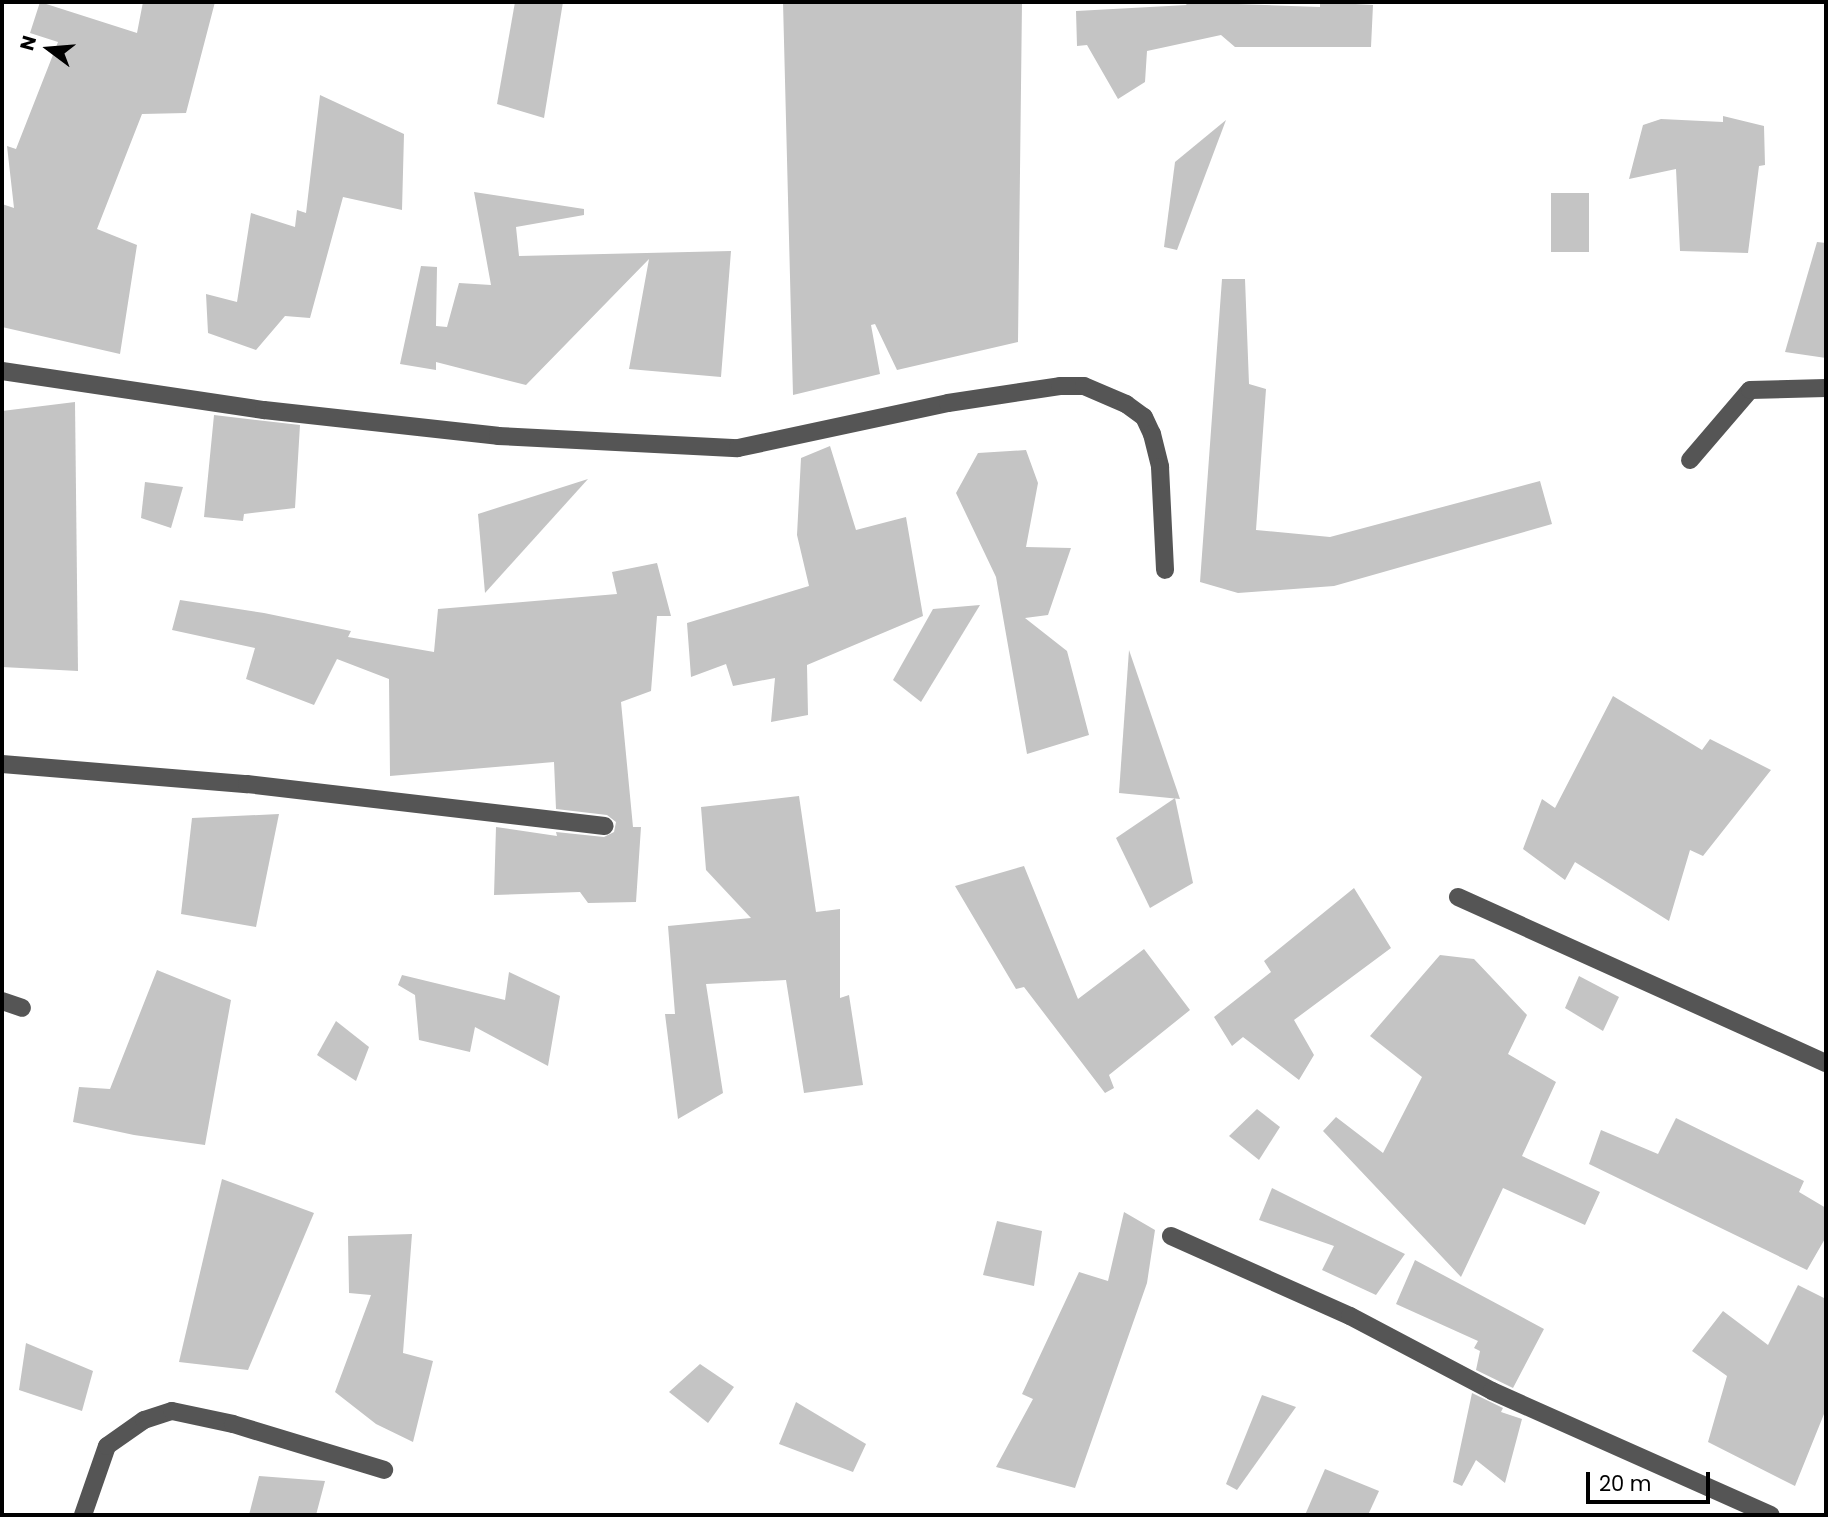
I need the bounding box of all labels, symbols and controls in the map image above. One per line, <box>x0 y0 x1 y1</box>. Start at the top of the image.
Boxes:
north arrow <box>14 14 84 84</box>
text: N <box>13 32 43 54</box>
scale bar <box>1590 1458 1714 1502</box>
text: 20 m <box>1599 1469 1652 1498</box>

